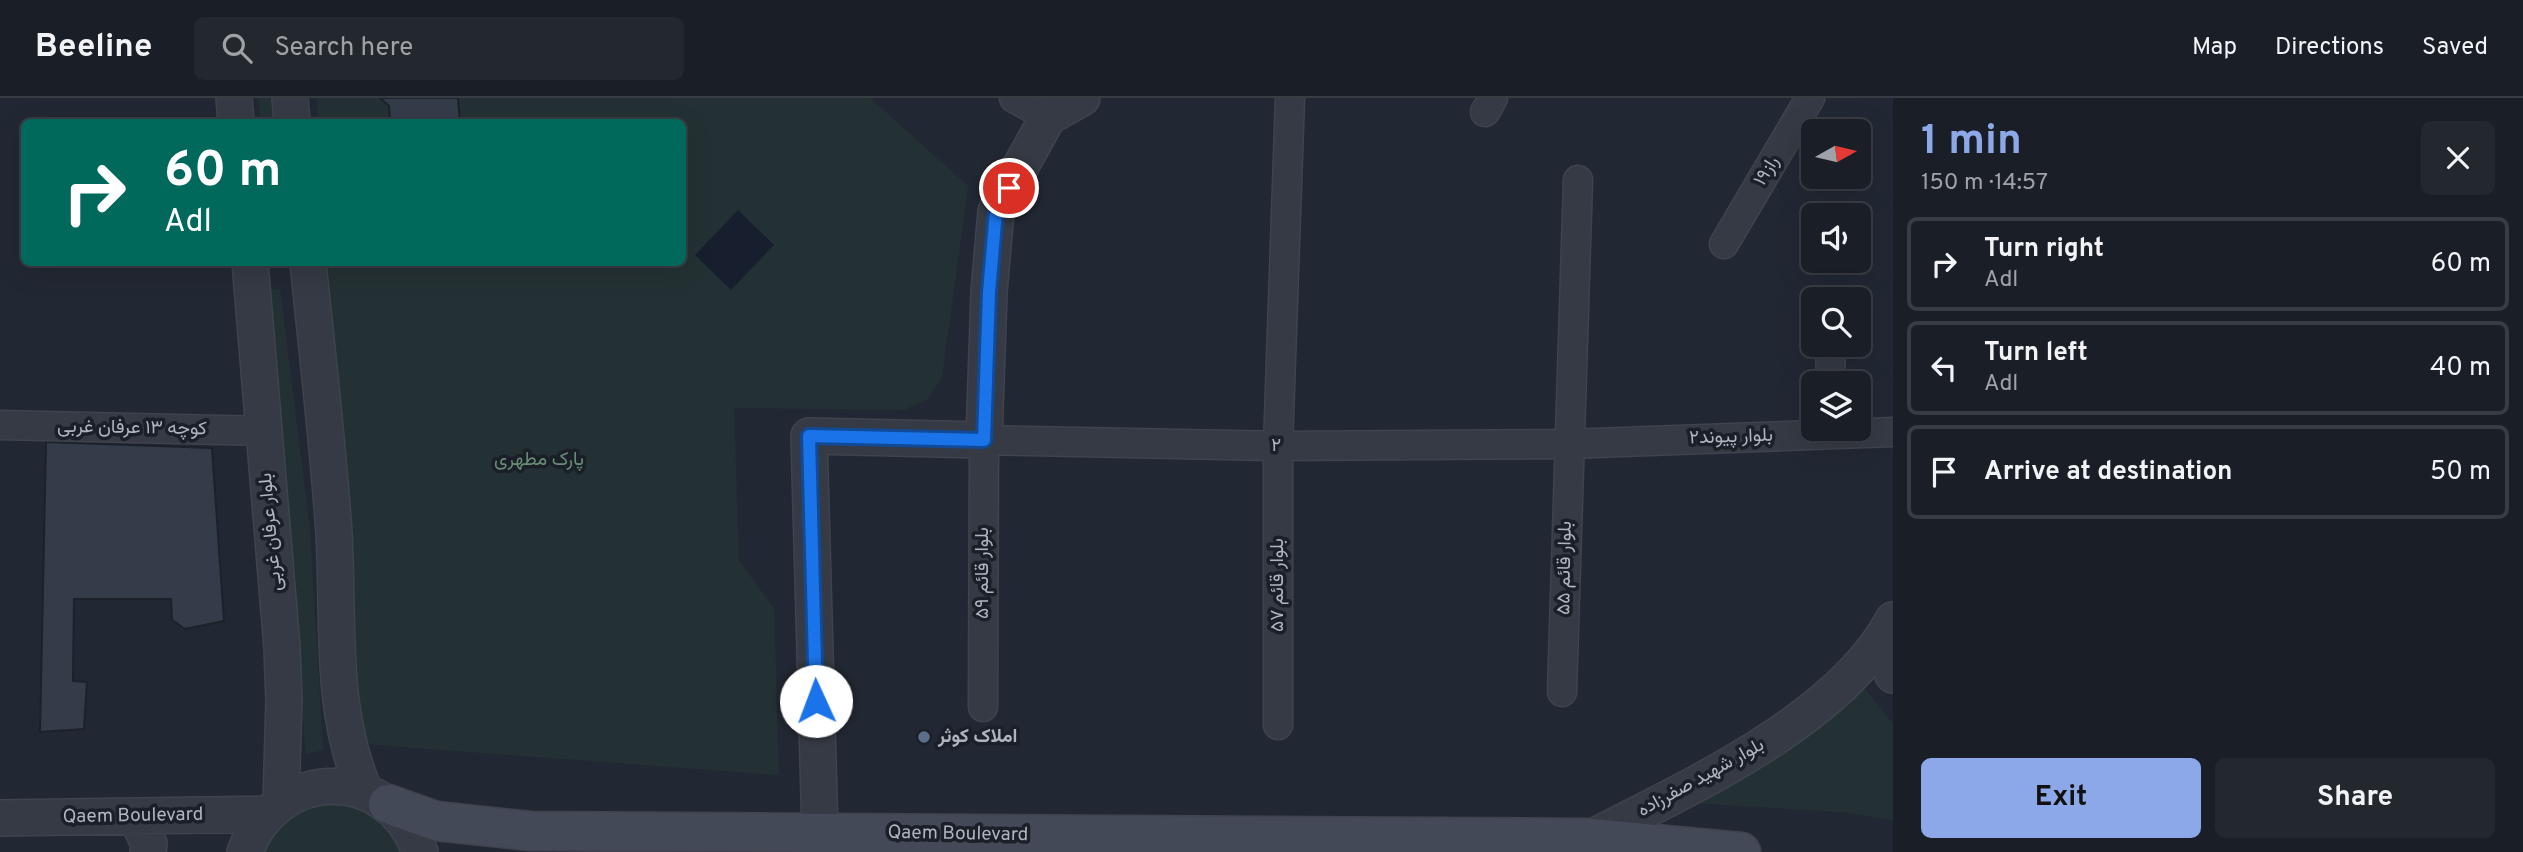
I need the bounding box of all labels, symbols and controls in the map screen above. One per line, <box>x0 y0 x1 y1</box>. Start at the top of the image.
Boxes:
search box <box>194 17 684 80</box>
text: Beeline <box>35 27 152 69</box>
icon: search <box>218 29 256 67</box>
text: Search here <box>274 32 413 65</box>
text: Map <box>2192 33 2237 63</box>
text: Directions <box>2275 33 2384 63</box>
text: Saved <box>2422 33 2488 63</box>
text: 1 min <box>1921 116 2022 169</box>
north arrow <box>1801 119 1871 189</box>
map controls <box>1801 119 1871 441</box>
button: close <box>2421 121 2495 195</box>
text: 60 m <box>164 142 282 204</box>
icon: right <box>49 147 140 238</box>
street label: راز۱۹ <box>1749 152 1785 190</box>
pin <box>979 158 1039 218</box>
icon: arrive <box>990 169 1028 207</box>
text: 150 m · 14:57 <box>1921 169 2048 198</box>
text: Adl <box>164 203 212 243</box>
button: sound <box>1801 203 1871 273</box>
text: Turn right <box>1984 233 2104 266</box>
icon: right <box>1925 245 1963 283</box>
text: 60 m <box>2431 248 2491 281</box>
text: Adl <box>1984 266 2018 295</box>
button: search <box>1801 287 1871 357</box>
text: Turn left <box>1984 337 2088 370</box>
icon: left <box>1925 349 1963 387</box>
text: 40 m <box>2430 352 2491 385</box>
text: Adl <box>1984 370 2018 399</box>
button: layers <box>1801 371 1871 441</box>
street label: کوچه ۱۳ عرفان غربی <box>57 415 207 441</box>
street label: بلوار پیوند۲ <box>1689 424 1773 450</box>
street label: ۲ <box>1271 434 1281 458</box>
park label: پارک مطهری <box>494 448 584 472</box>
icon: arrive <box>1925 453 1963 491</box>
text: Arrive at destination <box>1984 456 2232 489</box>
text: 50 m <box>2430 456 2491 489</box>
street label: بلوار عرفان غربی <box>254 472 288 592</box>
street label: بلوار قائم ۵۵ <box>1552 521 1578 615</box>
street label: بلوار قائم ۵۹ <box>971 527 995 619</box>
street label: بلوار قائم ۵۷ <box>1266 538 1290 632</box>
position arrow <box>779 664 853 738</box>
place label: املاک کوثر <box>937 725 1017 749</box>
marker: املاک کوثر <box>916 729 932 745</box>
street label: بلوار شهید صفرزاده <box>1633 733 1769 823</box>
button: Exit <box>1921 758 2201 838</box>
button: Share <box>2215 758 2495 838</box>
street label: Qaem Boulevard <box>62 803 204 829</box>
street label: Qaem Boulevard <box>887 821 1029 847</box>

